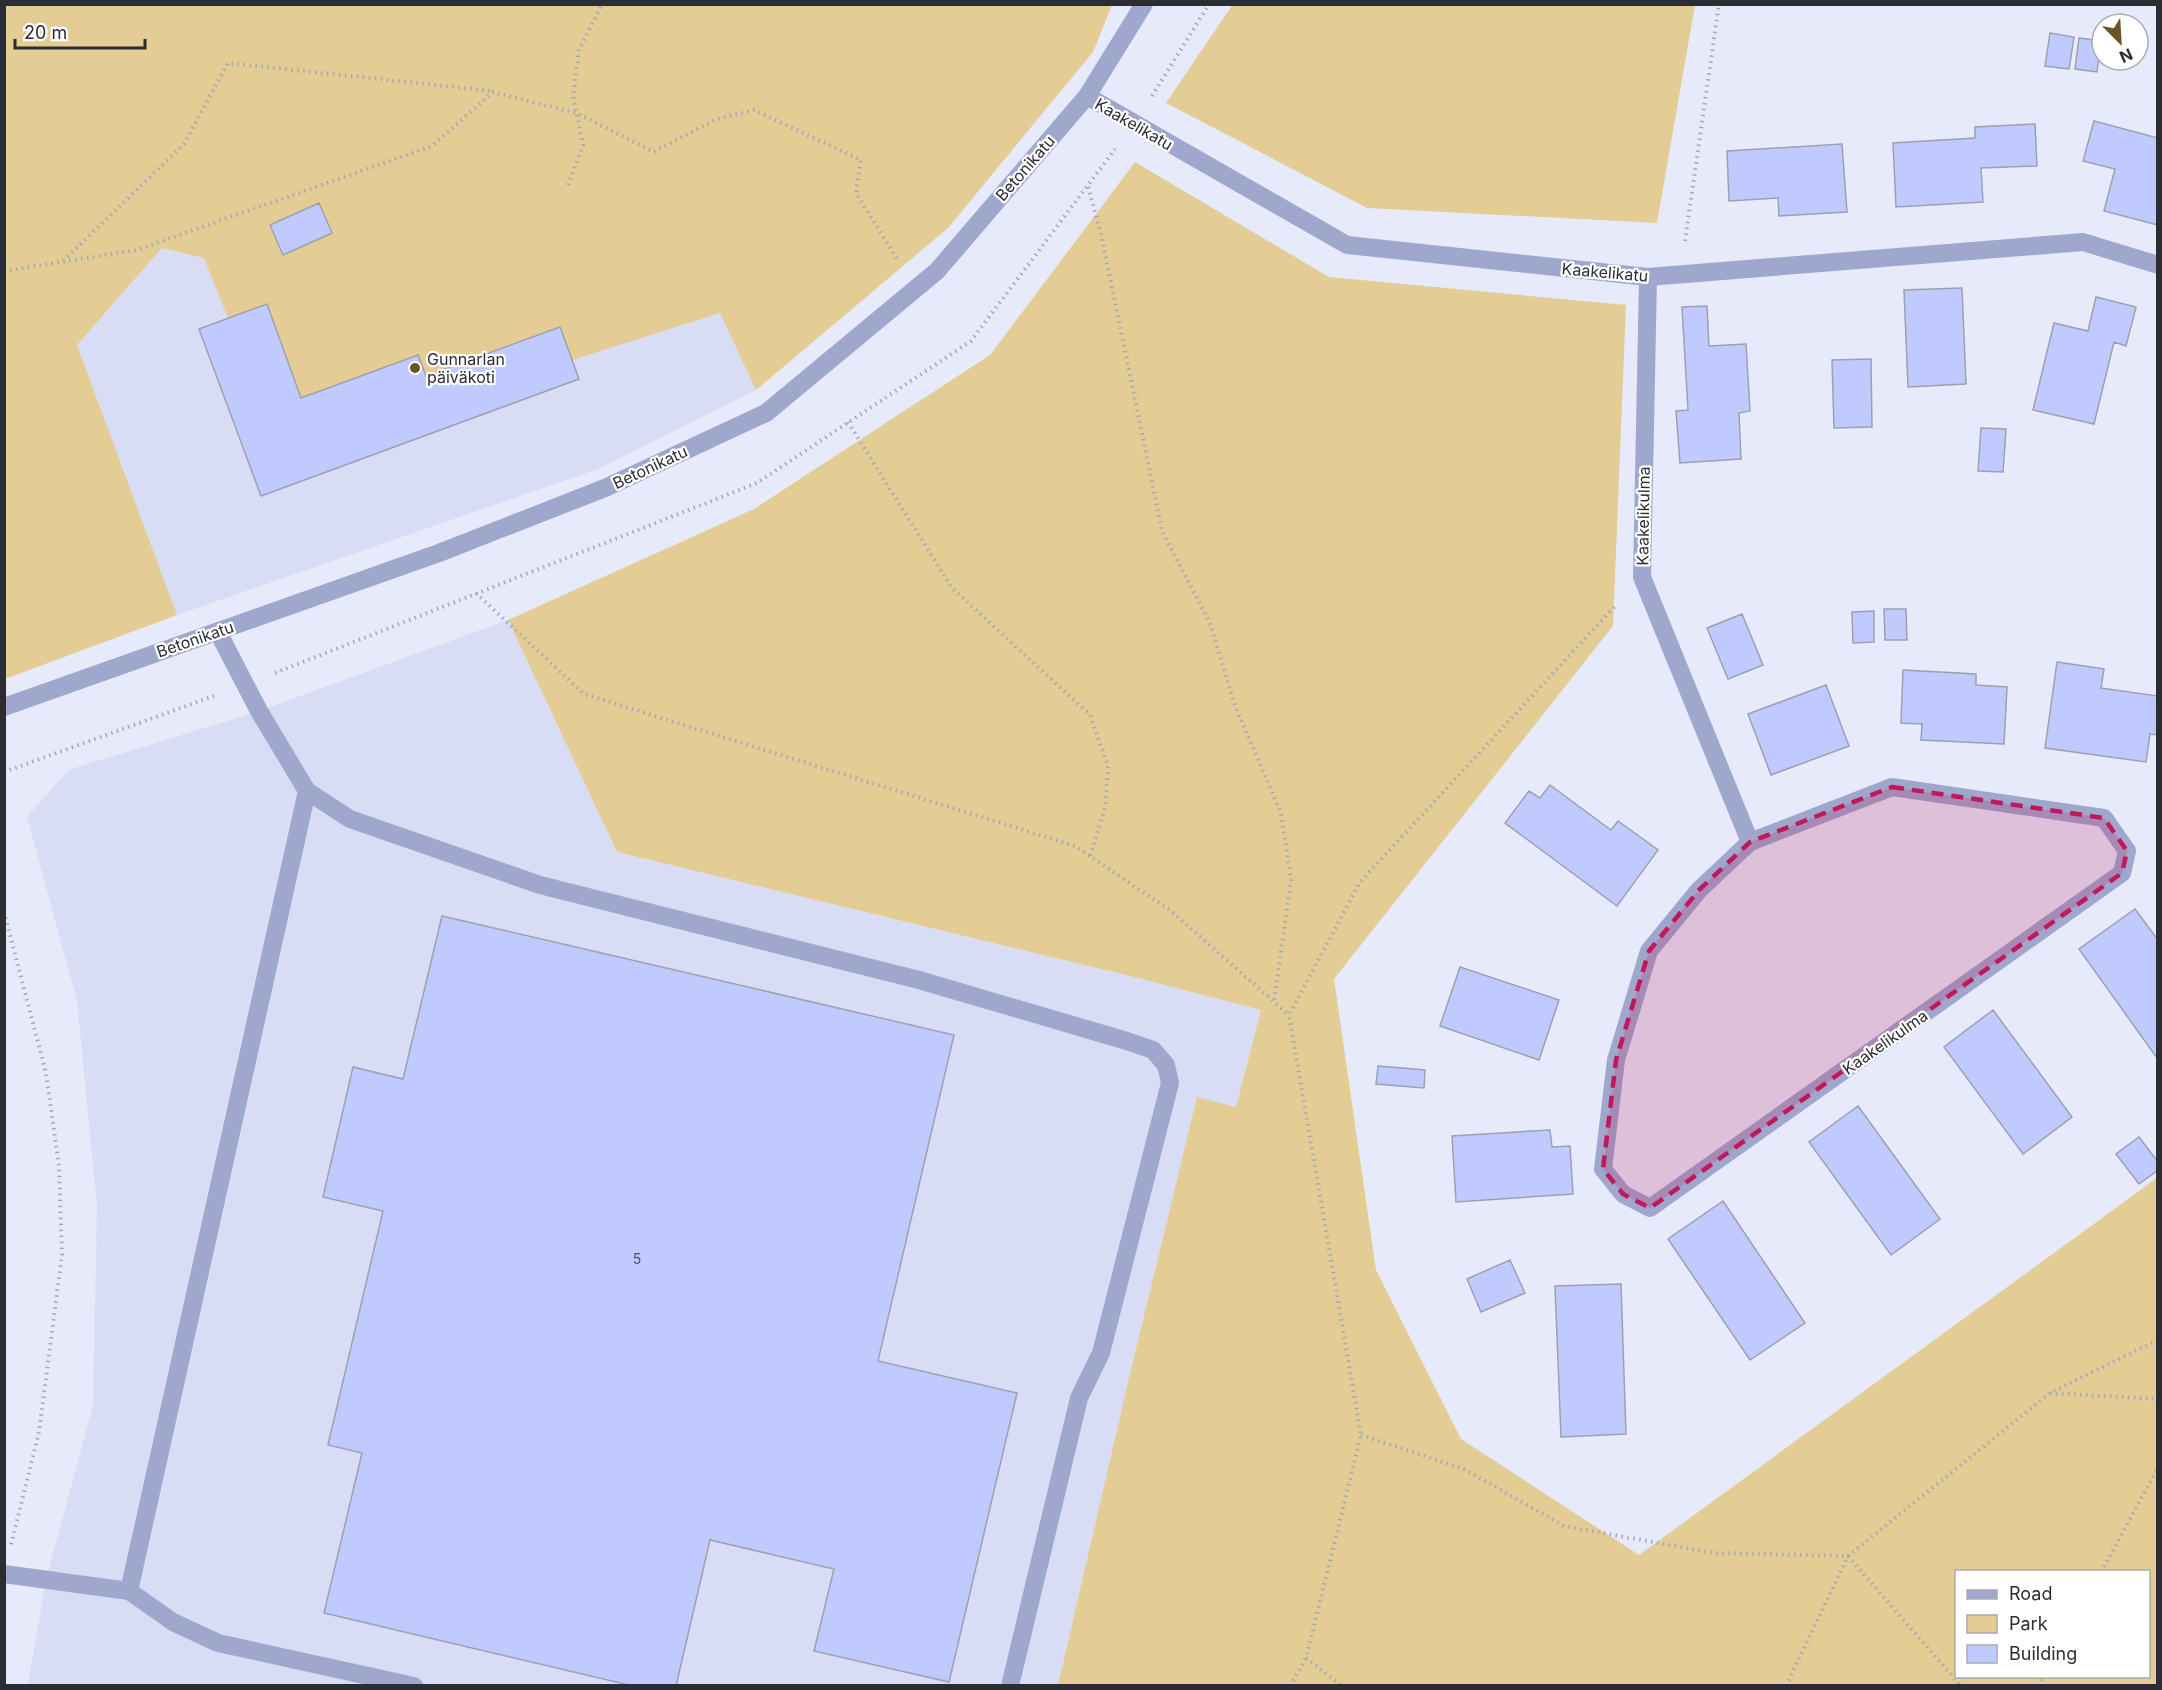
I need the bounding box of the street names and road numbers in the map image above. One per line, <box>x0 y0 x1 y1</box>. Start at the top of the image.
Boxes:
street label: Kaakelikatu <box>1091 94 1177 154</box>
street label: Betonikatu <box>991 131 1059 205</box>
street label: Kaakelikatu <box>1561 258 1649 286</box>
street label: Betonikatu <box>609 441 691 493</box>
street label: Kaakelikulma <box>1632 466 1654 566</box>
street label: Betonikatu <box>154 616 236 662</box>
street label: Kaakelikulma <box>1839 1005 1931 1079</box>

